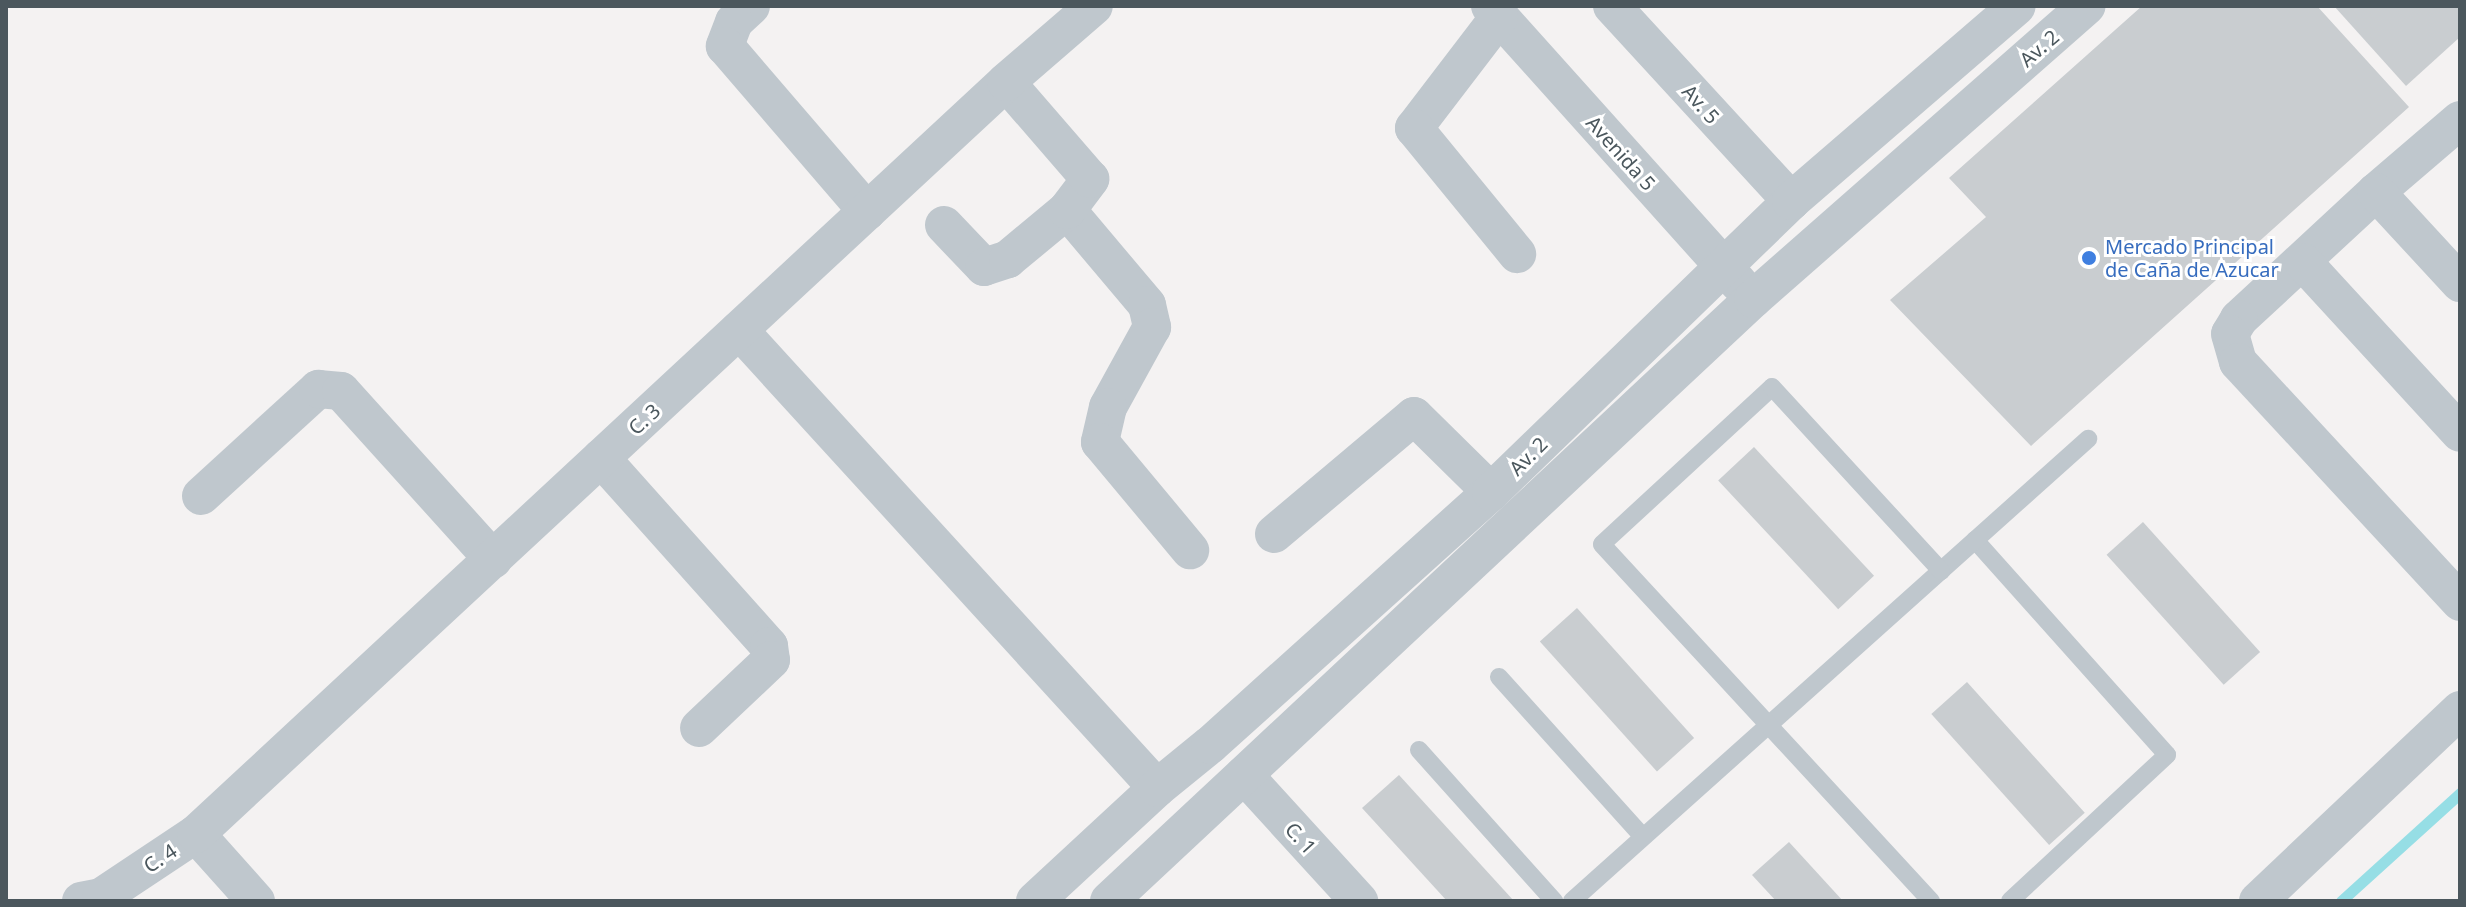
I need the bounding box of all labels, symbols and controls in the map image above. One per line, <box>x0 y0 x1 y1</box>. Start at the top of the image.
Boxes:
street label: Av. 2 <box>2014 24 2064 72</box>
street label: Av. 5 <box>1677 80 1725 128</box>
street label: Avenida 5 <box>1581 111 1661 195</box>
place label: Mercado Principal de Caña de Azucar <box>2105 234 2279 281</box>
marker: Mercado Principal de Caña de Azucar <box>2080 249 2098 267</box>
street label: C. 3 <box>623 398 665 440</box>
street label: Av. 2 <box>1504 432 1552 480</box>
street label: C. 1 <box>1280 817 1322 859</box>
street label: C. 4 <box>139 839 181 877</box>

